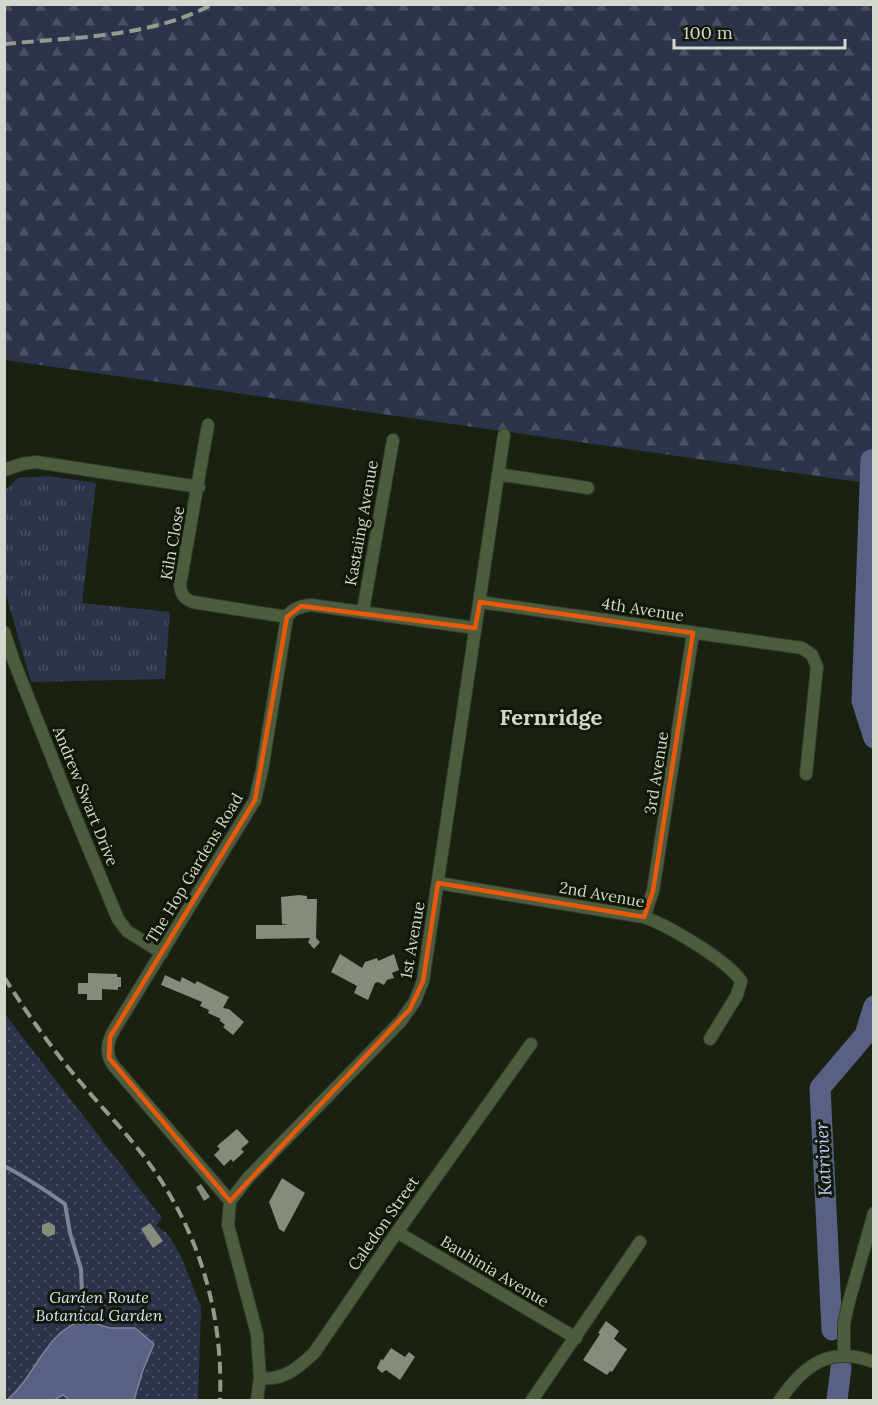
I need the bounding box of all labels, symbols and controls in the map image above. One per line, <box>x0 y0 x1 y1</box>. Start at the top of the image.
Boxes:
scale bar <box>674 12 845 50</box>
text: 100 m <box>683 21 733 44</box>
street label: Kastaiing Avenue <box>340 458 382 587</box>
street label: Kiln Close <box>156 504 188 582</box>
street label: 4th Avenue <box>600 593 686 625</box>
district label: Fernridge <box>500 703 603 731</box>
street label: Andrew Swart Drive <box>48 722 123 869</box>
street label: 3rd Avenue <box>640 730 672 816</box>
street label: The Hop Gardens Road <box>141 789 247 947</box>
street label: 2nd Avenue <box>558 877 647 911</box>
street label: 1st Avenue <box>395 900 429 980</box>
water label: Katrivier <box>810 1120 836 1197</box>
street label: Caledon Street <box>343 1171 423 1274</box>
street label: Bauhinia Avenue <box>437 1231 553 1311</box>
park label: Garden Route Botanical Garden <box>35 1287 163 1325</box>

